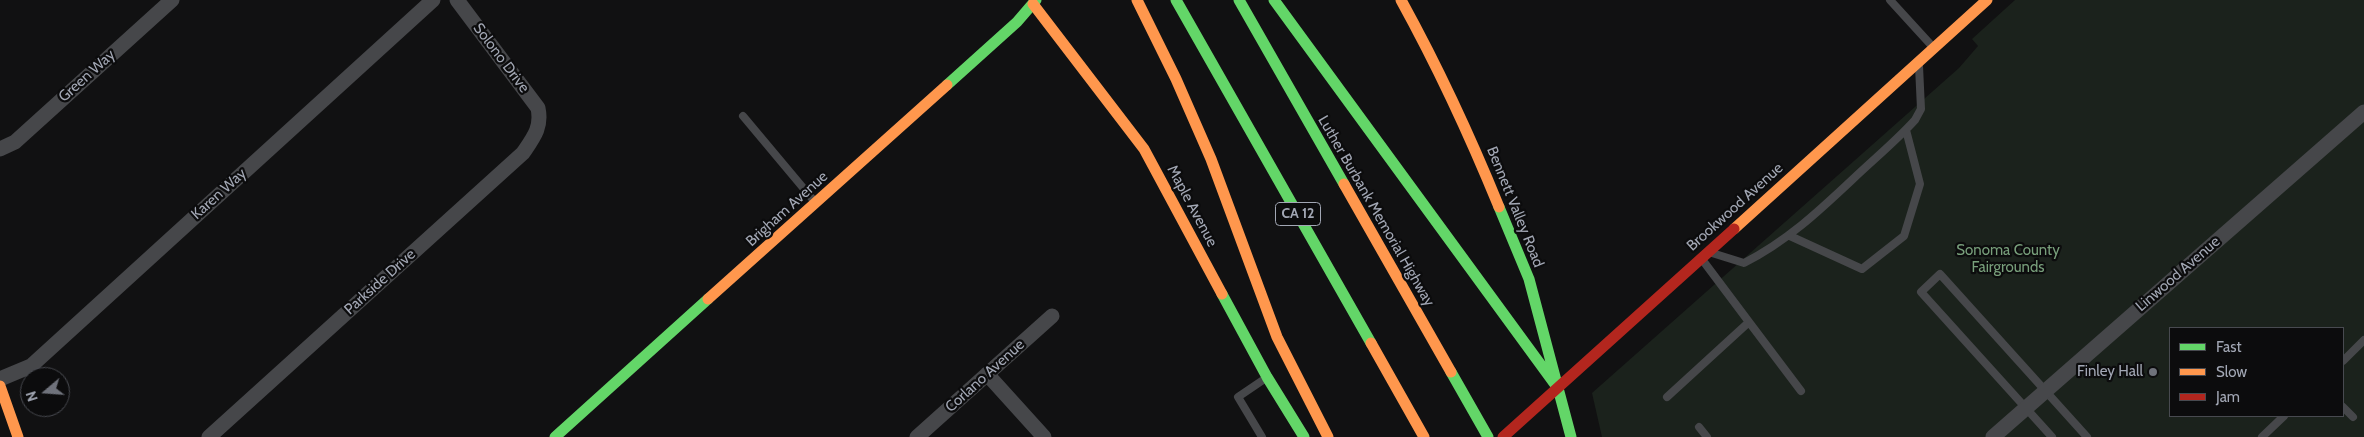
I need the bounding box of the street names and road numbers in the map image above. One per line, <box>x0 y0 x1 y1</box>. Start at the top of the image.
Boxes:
street label: Solono Drive <box>469 20 533 96</box>
street label: Green Way <box>55 46 119 106</box>
street label: Luther Burbank Memorial Highway <box>1314 112 1438 310</box>
street label: Bennett Valley Road <box>1483 144 1547 270</box>
street label: Brookwood Avenue <box>1683 159 1787 255</box>
street label: Maple Avenue <box>1163 162 1221 250</box>
street label: Karen Way <box>188 165 250 223</box>
street label: Brigham Avenue <box>742 168 832 250</box>
road number: CA 12 <box>1276 202 1320 225</box>
street label: Linwood Avenue <box>2132 233 2224 315</box>
street label: Parkside Drive <box>341 245 419 319</box>
street label: Corlano Avenue <box>942 336 1028 416</box>

